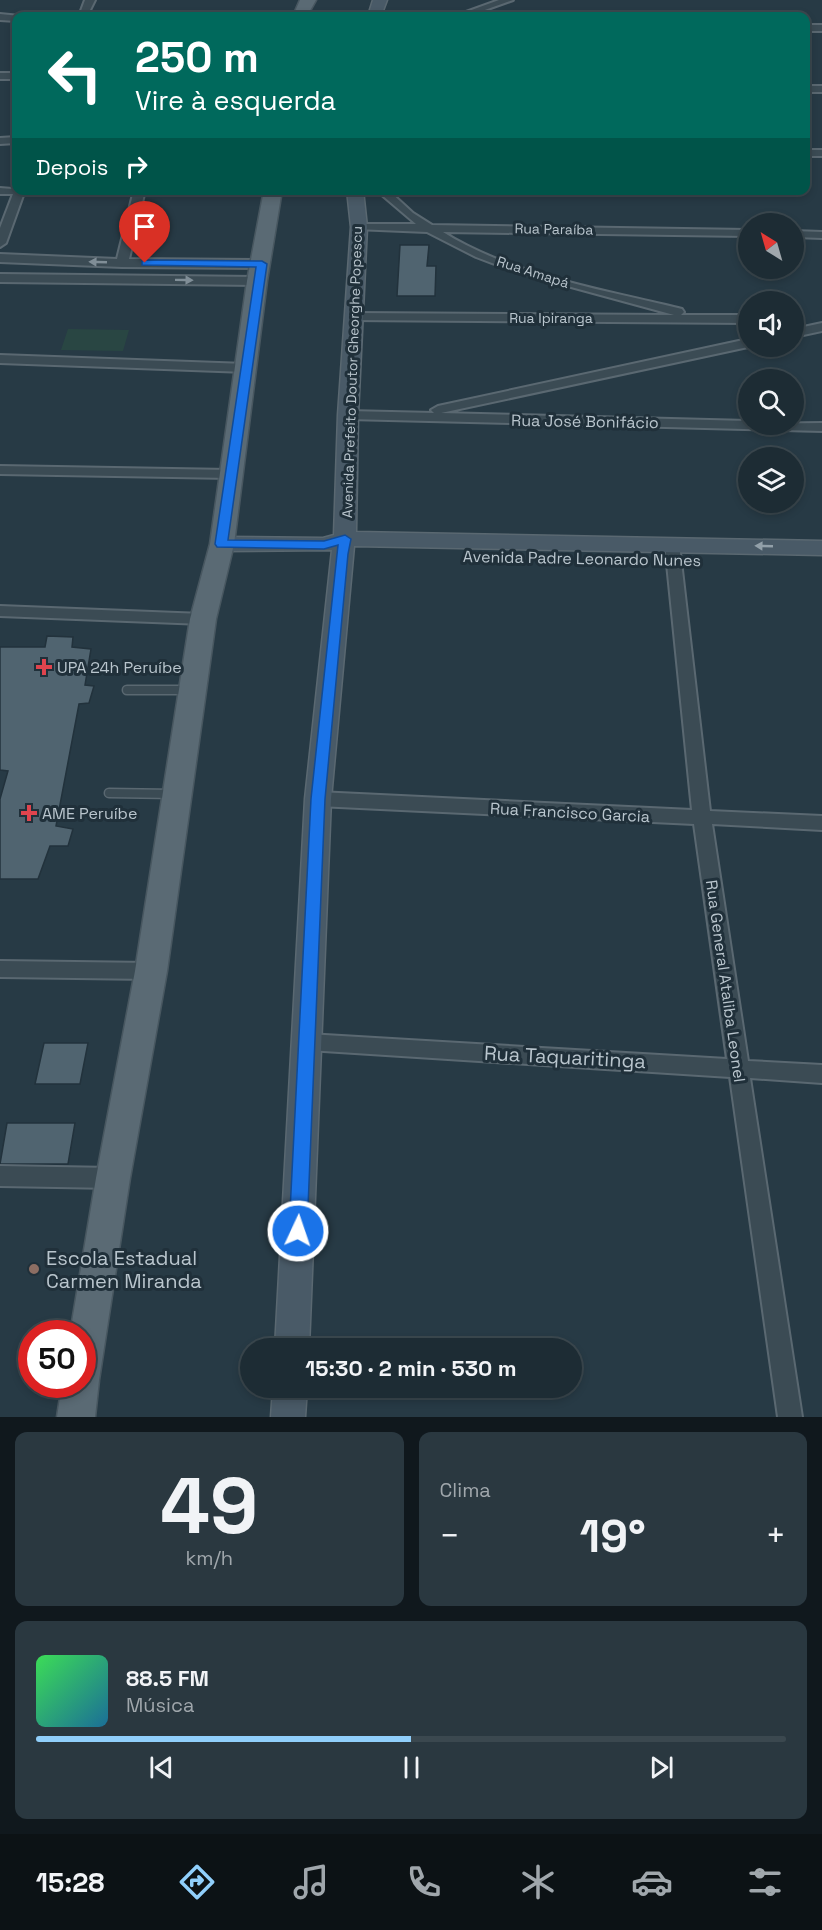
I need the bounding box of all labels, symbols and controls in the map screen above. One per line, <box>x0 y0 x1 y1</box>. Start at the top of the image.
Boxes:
text: 250 m <box>135 31 259 84</box>
icon: left <box>36 36 114 114</box>
text: Vire à esquerda <box>135 83 336 118</box>
icon: right <box>120 150 153 183</box>
text: Depois <box>36 153 108 181</box>
pin <box>119 201 170 263</box>
icon: arrive <box>128 210 161 243</box>
north arrow <box>738 213 804 279</box>
map controls <box>738 213 804 513</box>
street label: Rua Paraíba <box>514 219 594 239</box>
street label: Avenida Prefeito Doutor Gheorghe Popescu <box>338 226 366 518</box>
street label: Rua Amapá <box>495 252 571 292</box>
one-way arrow <box>89 258 108 267</box>
one-way arrow <box>175 276 194 285</box>
button: sound <box>738 291 804 357</box>
street label: Rua Ipiranga <box>509 309 593 327</box>
button: search <box>738 369 804 435</box>
street label: Rua José Bonifácio <box>511 410 659 433</box>
button: layers <box>738 447 804 513</box>
one-way arrow <box>754 541 773 551</box>
street label: Avenida Padre Leonardo Nunes <box>463 546 701 571</box>
place label: UPA 24h Peruíbe <box>57 657 182 678</box>
marker: UPA 24h Peruíbe <box>35 658 53 676</box>
street label: Rua Francisco Garcia <box>489 798 651 827</box>
place label: AME Peruíbe <box>42 803 137 824</box>
marker: AME Peruíbe <box>20 804 38 822</box>
street label: Rua General Ataliba Leonel <box>701 878 750 1084</box>
street label: Rua Taquaritinga <box>483 1040 647 1074</box>
position arrow <box>266 1199 330 1263</box>
place label: Escola Estadual Carmen Miranda <box>46 1245 202 1294</box>
marker: Escola Estadual Carmen Miranda <box>27 1262 41 1276</box>
speed limit sign: 50 <box>18 1320 96 1398</box>
text: 15:30 · 2 min · 530 m <box>305 1354 517 1382</box>
text: 49 <box>160 1456 258 1556</box>
text: Clima <box>440 1477 491 1503</box>
text: 19° <box>580 1508 646 1565</box>
text: − <box>440 1515 460 1557</box>
text: + <box>766 1515 786 1557</box>
text: km/h <box>185 1545 233 1571</box>
text: 88.5 FM <box>126 1664 209 1692</box>
text: Música <box>126 1692 194 1718</box>
icon: previous <box>145 1751 178 1784</box>
icon: pause <box>395 1751 428 1784</box>
icon: next <box>645 1751 678 1784</box>
icon: directions <box>176 1861 218 1903</box>
icon: music <box>290 1861 332 1903</box>
icon: phone <box>403 1861 445 1903</box>
icon: climate <box>517 1861 559 1903</box>
icon: car <box>631 1861 673 1903</box>
icon: filters <box>744 1861 786 1903</box>
text: 15:28 <box>36 1865 105 1900</box>

